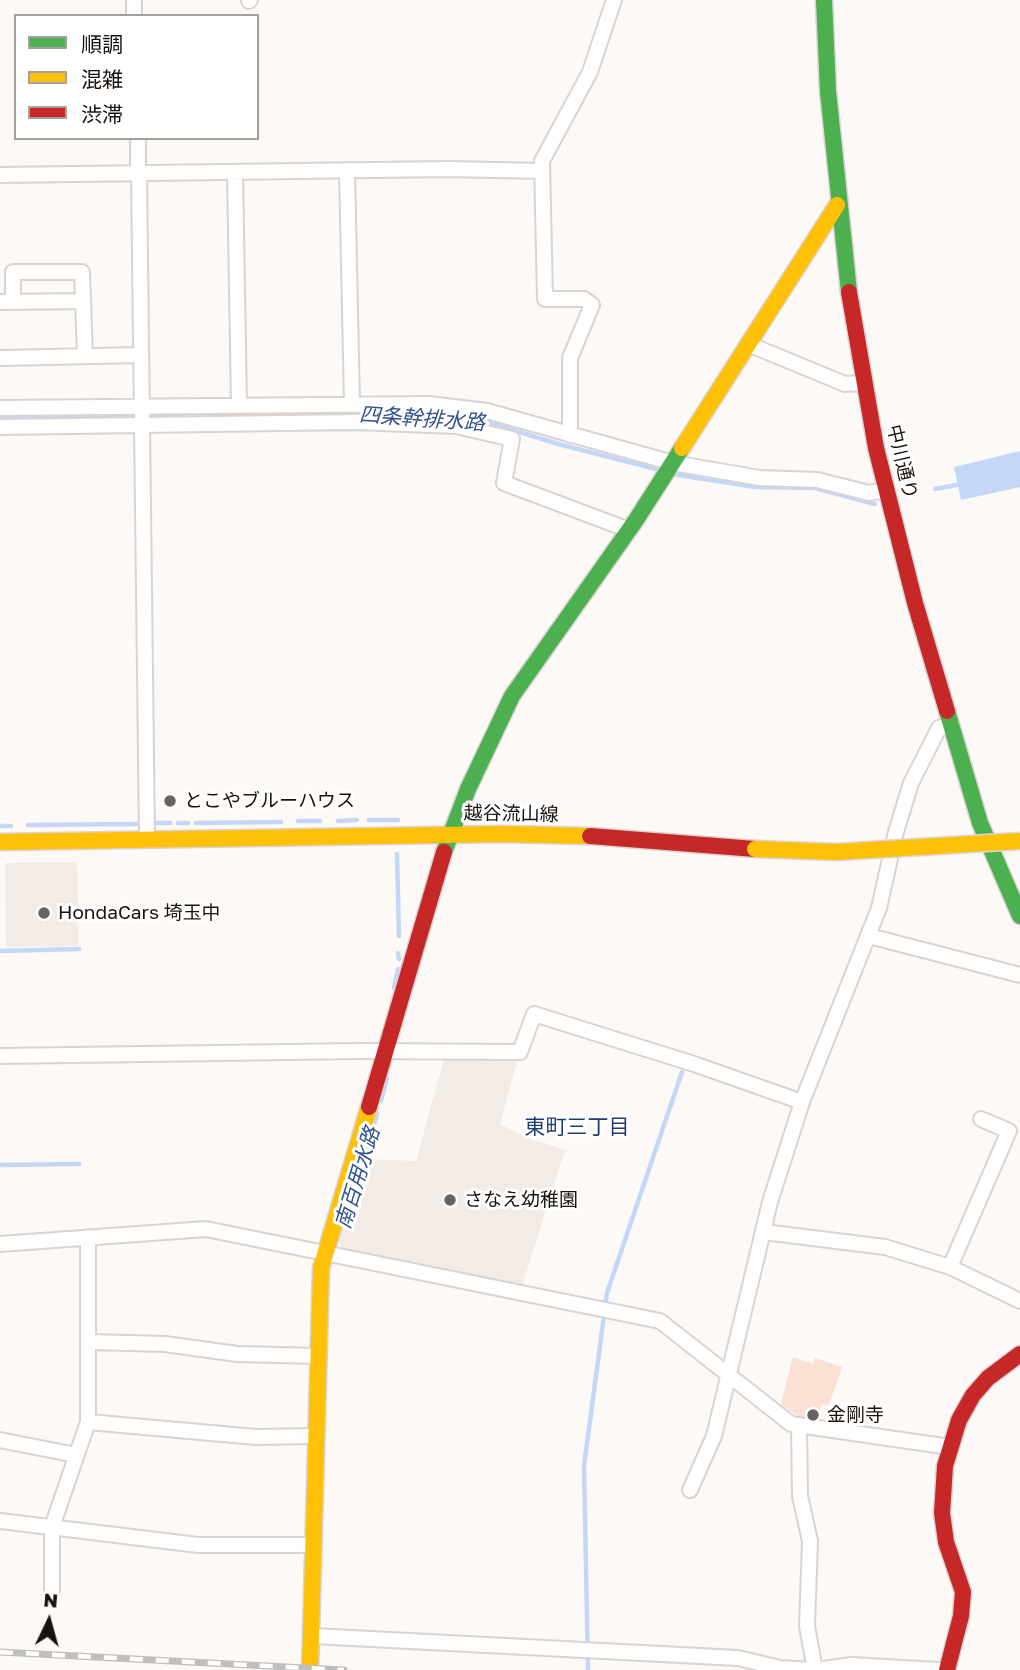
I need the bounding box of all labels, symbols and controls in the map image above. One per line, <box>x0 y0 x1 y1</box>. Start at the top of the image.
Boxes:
legend <box>14 14 259 140</box>
text: 順調 <box>81 31 123 57</box>
text: 混雑 <box>81 66 123 92</box>
text: 渋滞 <box>81 101 123 127</box>
water label: 四条幹排水路 <box>358 402 486 436</box>
street label: 中川通り <box>882 422 922 502</box>
place label: とこやブルーハウス <box>184 790 355 812</box>
marker: とこやブルーハウス <box>162 793 178 809</box>
street label: 越谷流山線 <box>463 802 559 826</box>
place label: HondaCars 埼玉中 <box>58 902 221 924</box>
marker: HondaCars 埼玉中 <box>36 905 52 921</box>
district label: 東町三丁目 <box>525 1114 629 1140</box>
water label: 南百用水路 <box>331 1124 385 1232</box>
place label: さなえ幼稚園 <box>464 1189 578 1211</box>
marker: さなえ幼稚園 <box>442 1192 458 1208</box>
place label: 金剛寺 <box>827 1404 884 1426</box>
marker: 金剛寺 <box>805 1407 821 1423</box>
north arrow <box>14 1586 84 1656</box>
text: N <box>43 1587 59 1612</box>

